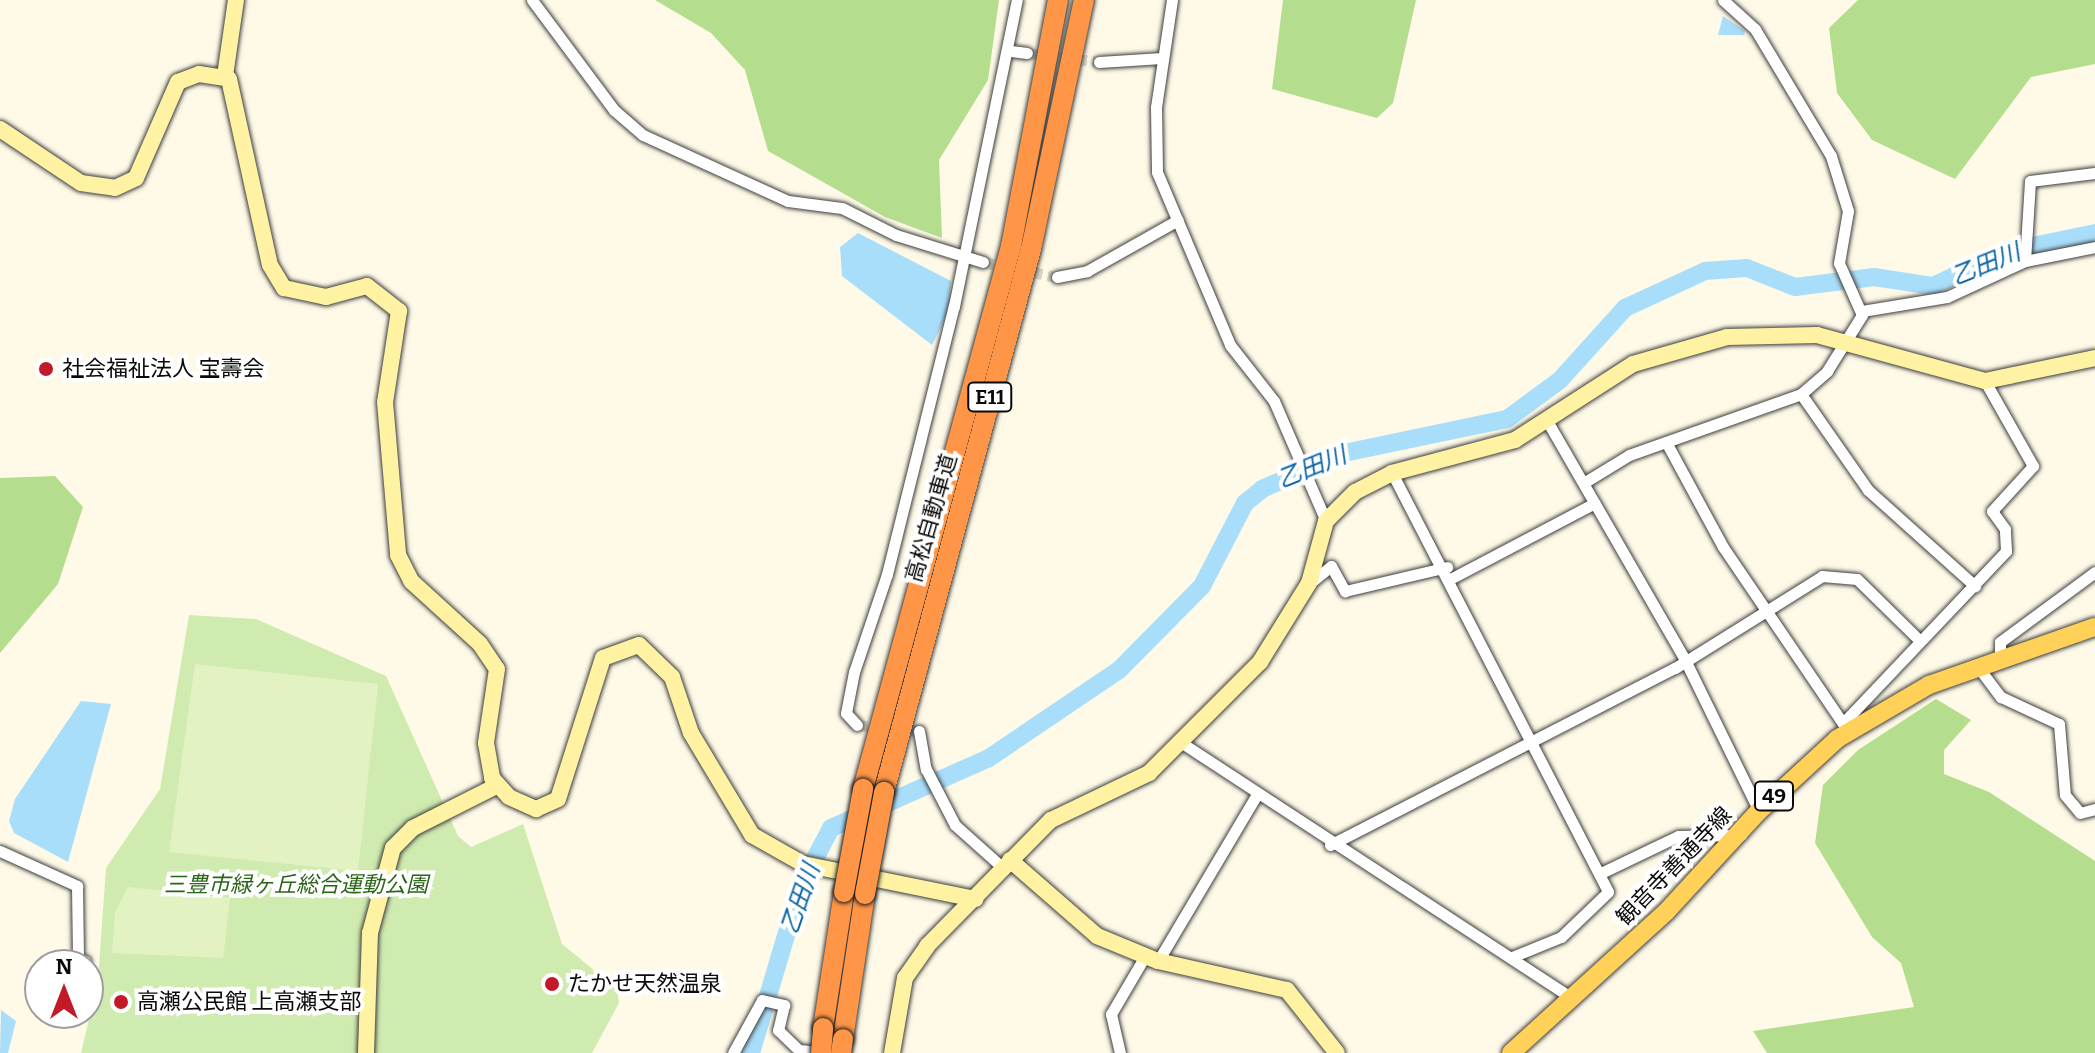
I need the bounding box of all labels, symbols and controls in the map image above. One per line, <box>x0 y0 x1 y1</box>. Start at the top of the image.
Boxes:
water label: 乙田川 <box>1947 238 2025 292</box>
place label: 社会福祉法人 宝壽会 <box>62 356 264 382</box>
marker: 社会福祉法人 宝壽会 <box>37 360 55 378</box>
road number: E11 <box>966 381 1014 413</box>
water label: 乙田川 <box>1273 441 1351 495</box>
street label: 高松自動車道 <box>900 451 962 585</box>
road number: 49 <box>1754 780 1794 812</box>
street label: 観音寺善通寺線 <box>1611 801 1737 931</box>
water label: 乙田川 <box>776 860 826 938</box>
park label: 三豊市緑ヶ丘総合運動公園 <box>164 872 428 898</box>
north arrow <box>24 949 104 1029</box>
text: N <box>56 953 72 980</box>
place label: たかせ天然温泉 <box>568 971 722 997</box>
marker: たかせ天然温泉 <box>543 975 561 993</box>
place label: 高瀬公民館 上高瀬支部 <box>137 989 361 1015</box>
marker: 高瀬公民館 上高瀬支部 <box>112 993 130 1011</box>

